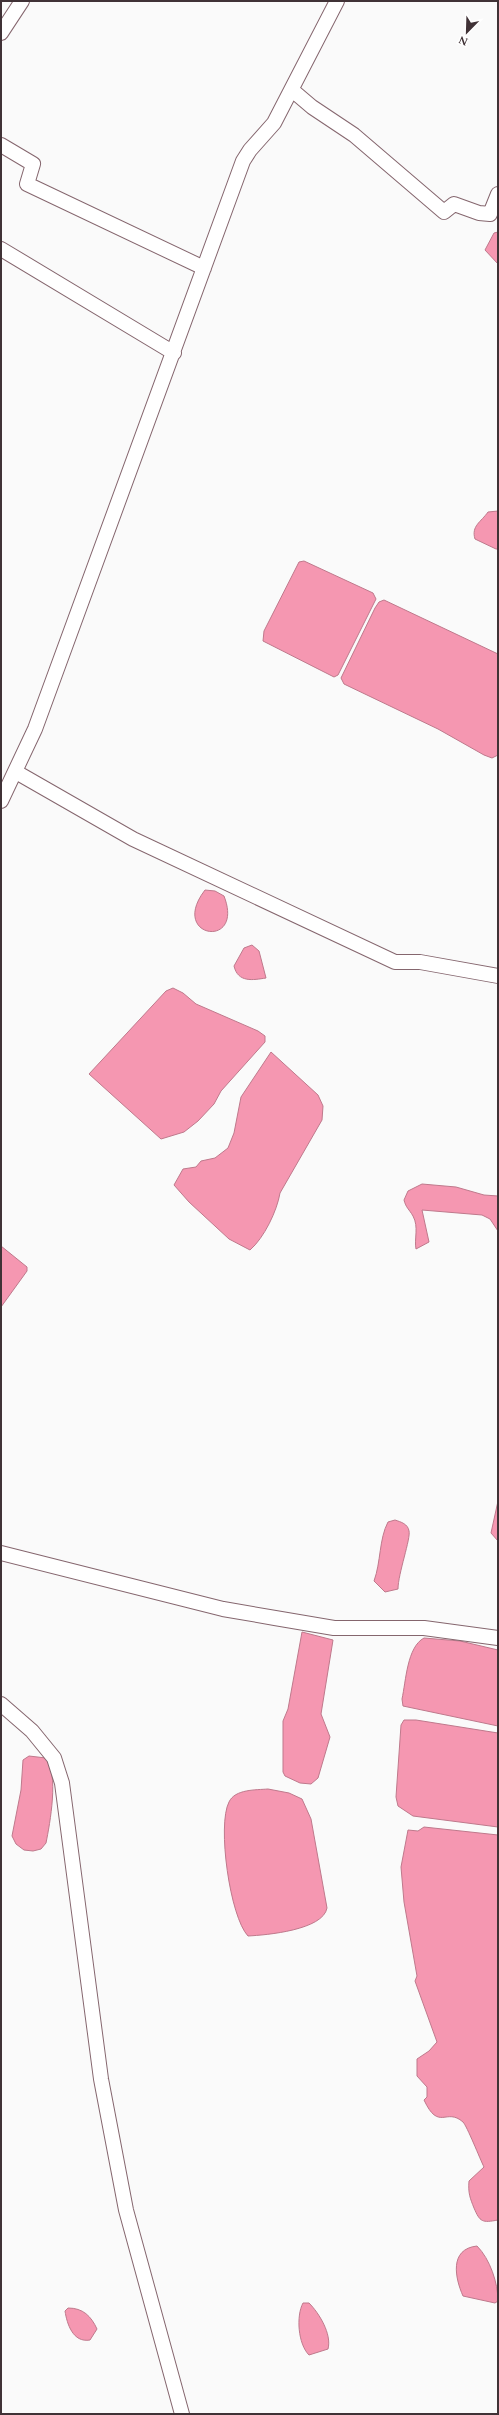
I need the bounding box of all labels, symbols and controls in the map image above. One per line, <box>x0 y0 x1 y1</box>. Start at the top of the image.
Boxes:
north arrow <box>447 12 487 52</box>
text: N <box>456 31 471 50</box>

